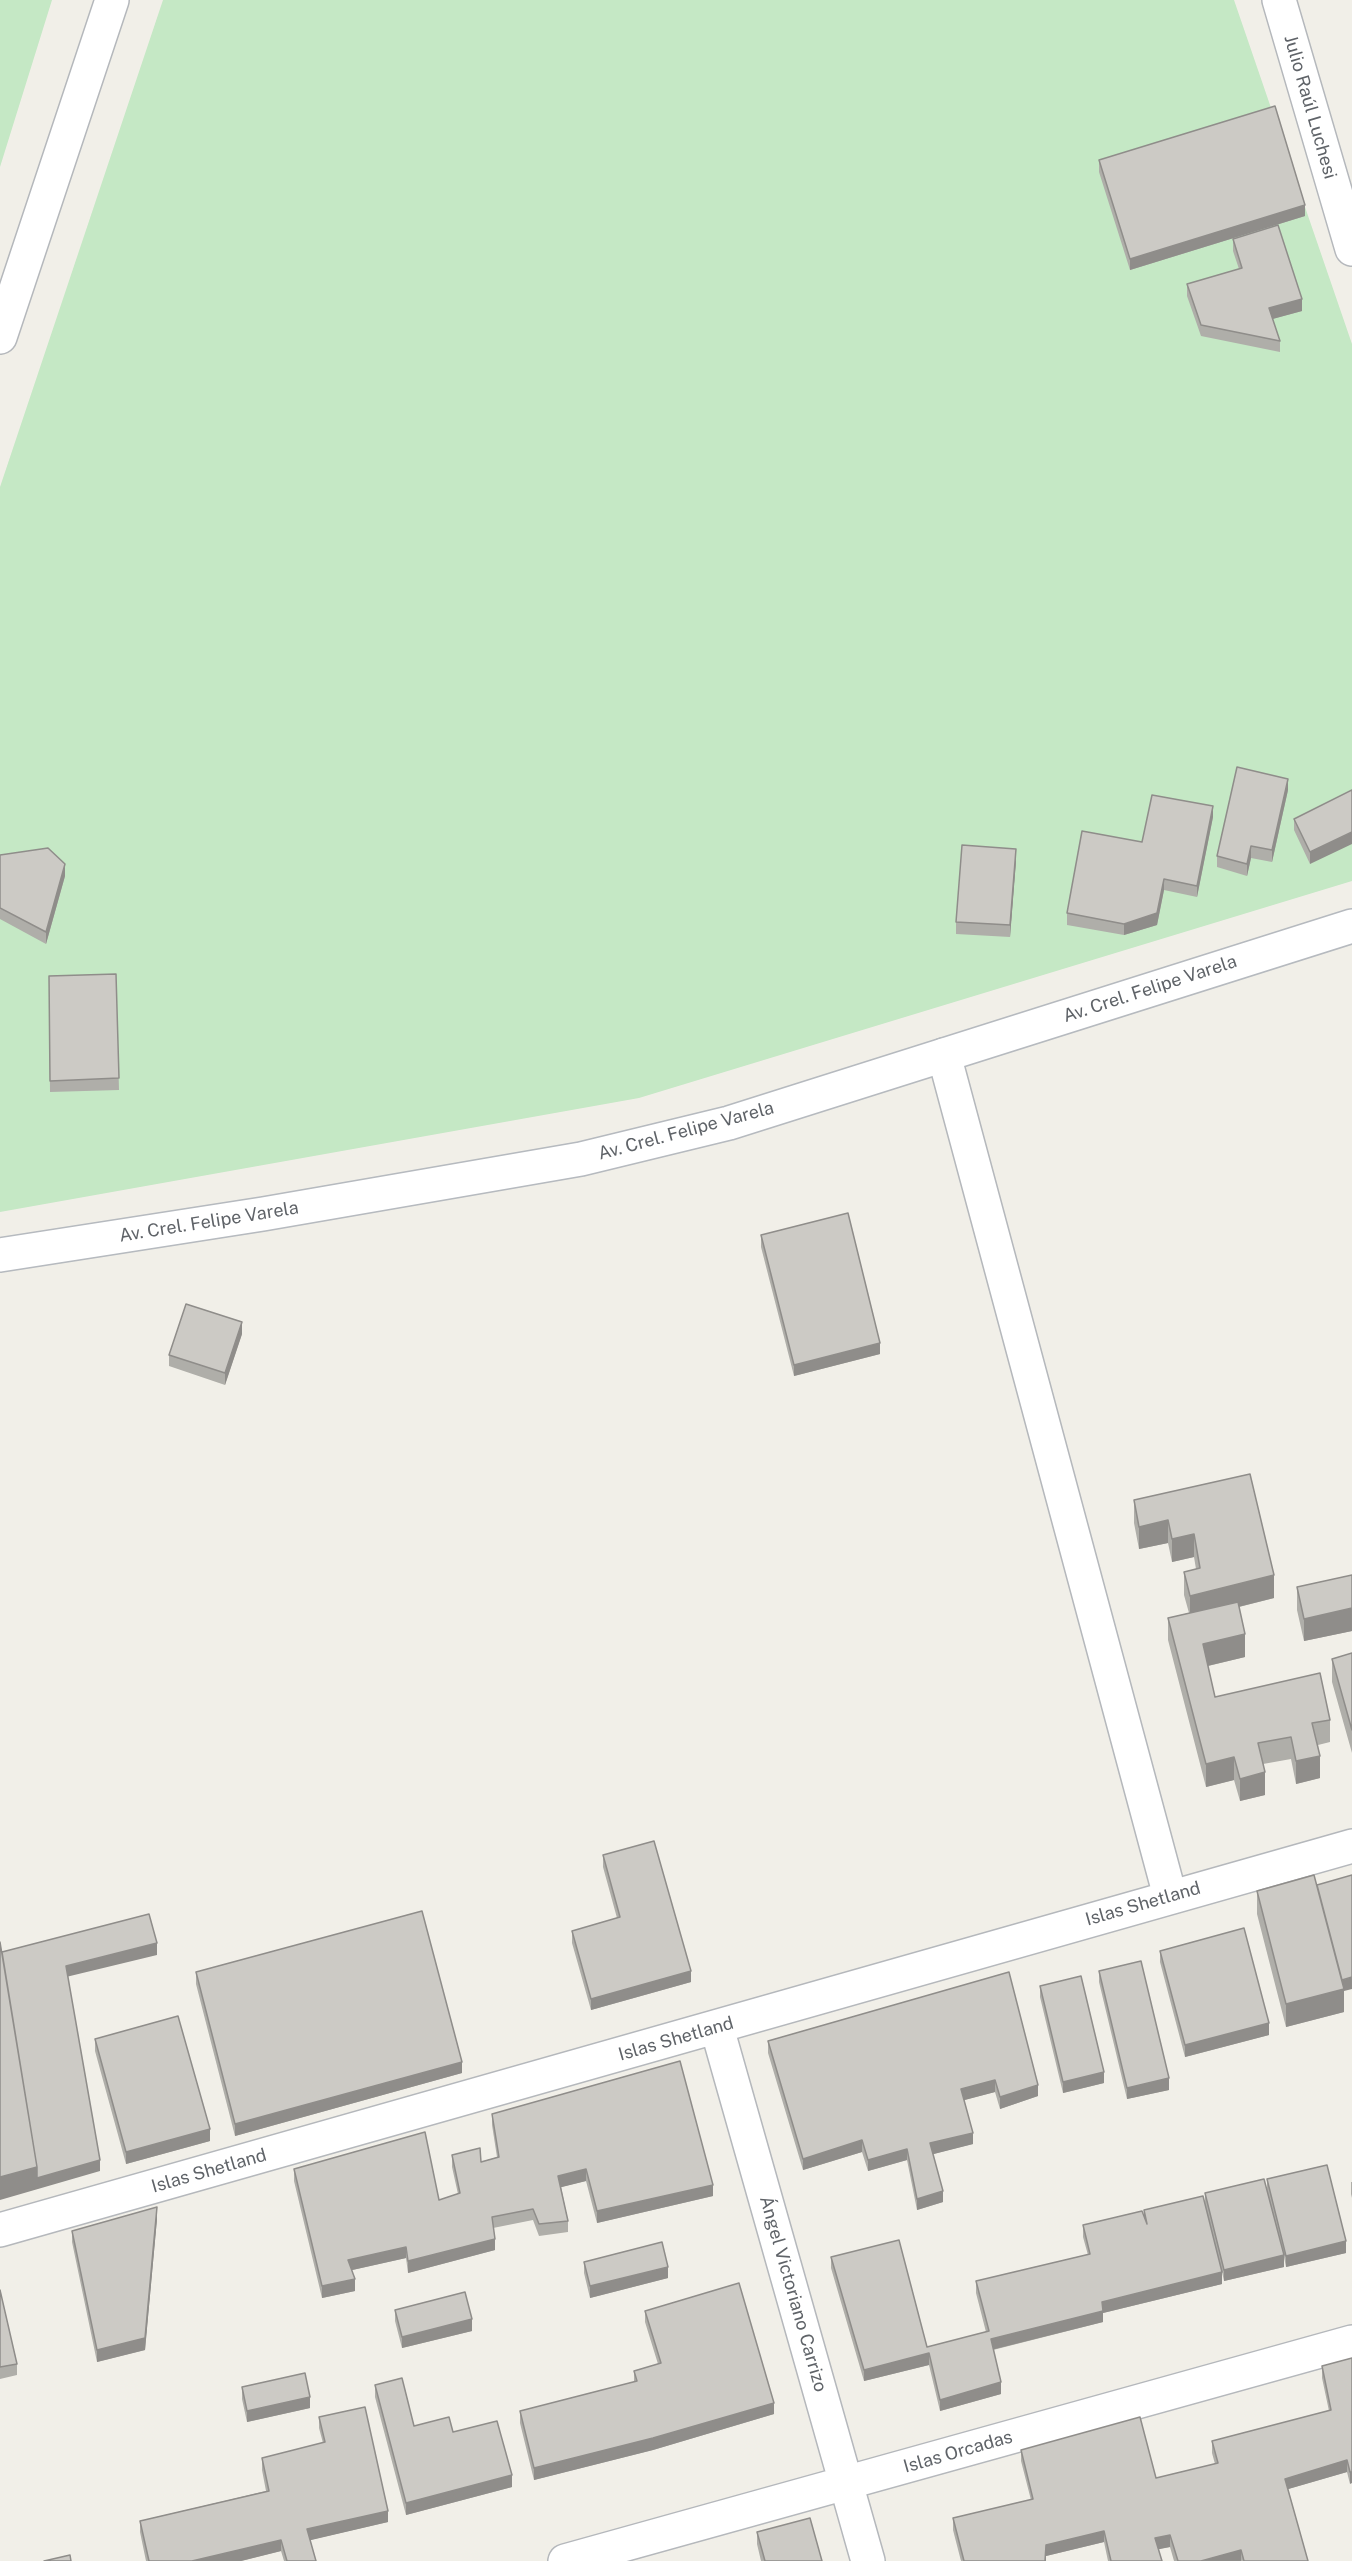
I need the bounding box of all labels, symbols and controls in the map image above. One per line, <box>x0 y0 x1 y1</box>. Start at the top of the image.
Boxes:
street label: Julio Raúl Luchesi <box>1279 32 1341 182</box>
street label: Av. Crel. Felipe Varela <box>1060 951 1240 1027</box>
street label: Av. Crel. Felipe Varela <box>596 1097 776 1165</box>
street label: Av. Crel. Felipe Varela <box>118 1197 300 1247</box>
street label: Islas Shetland <box>1083 1877 1203 1931</box>
street label: Islas Shetland <box>616 2012 736 2066</box>
street label: Islas Shetland <box>149 2144 269 2198</box>
street label: Ángel Victoriano Carrizo <box>755 2194 831 2394</box>
street label: Islas Orcadas <box>901 2426 1015 2478</box>

